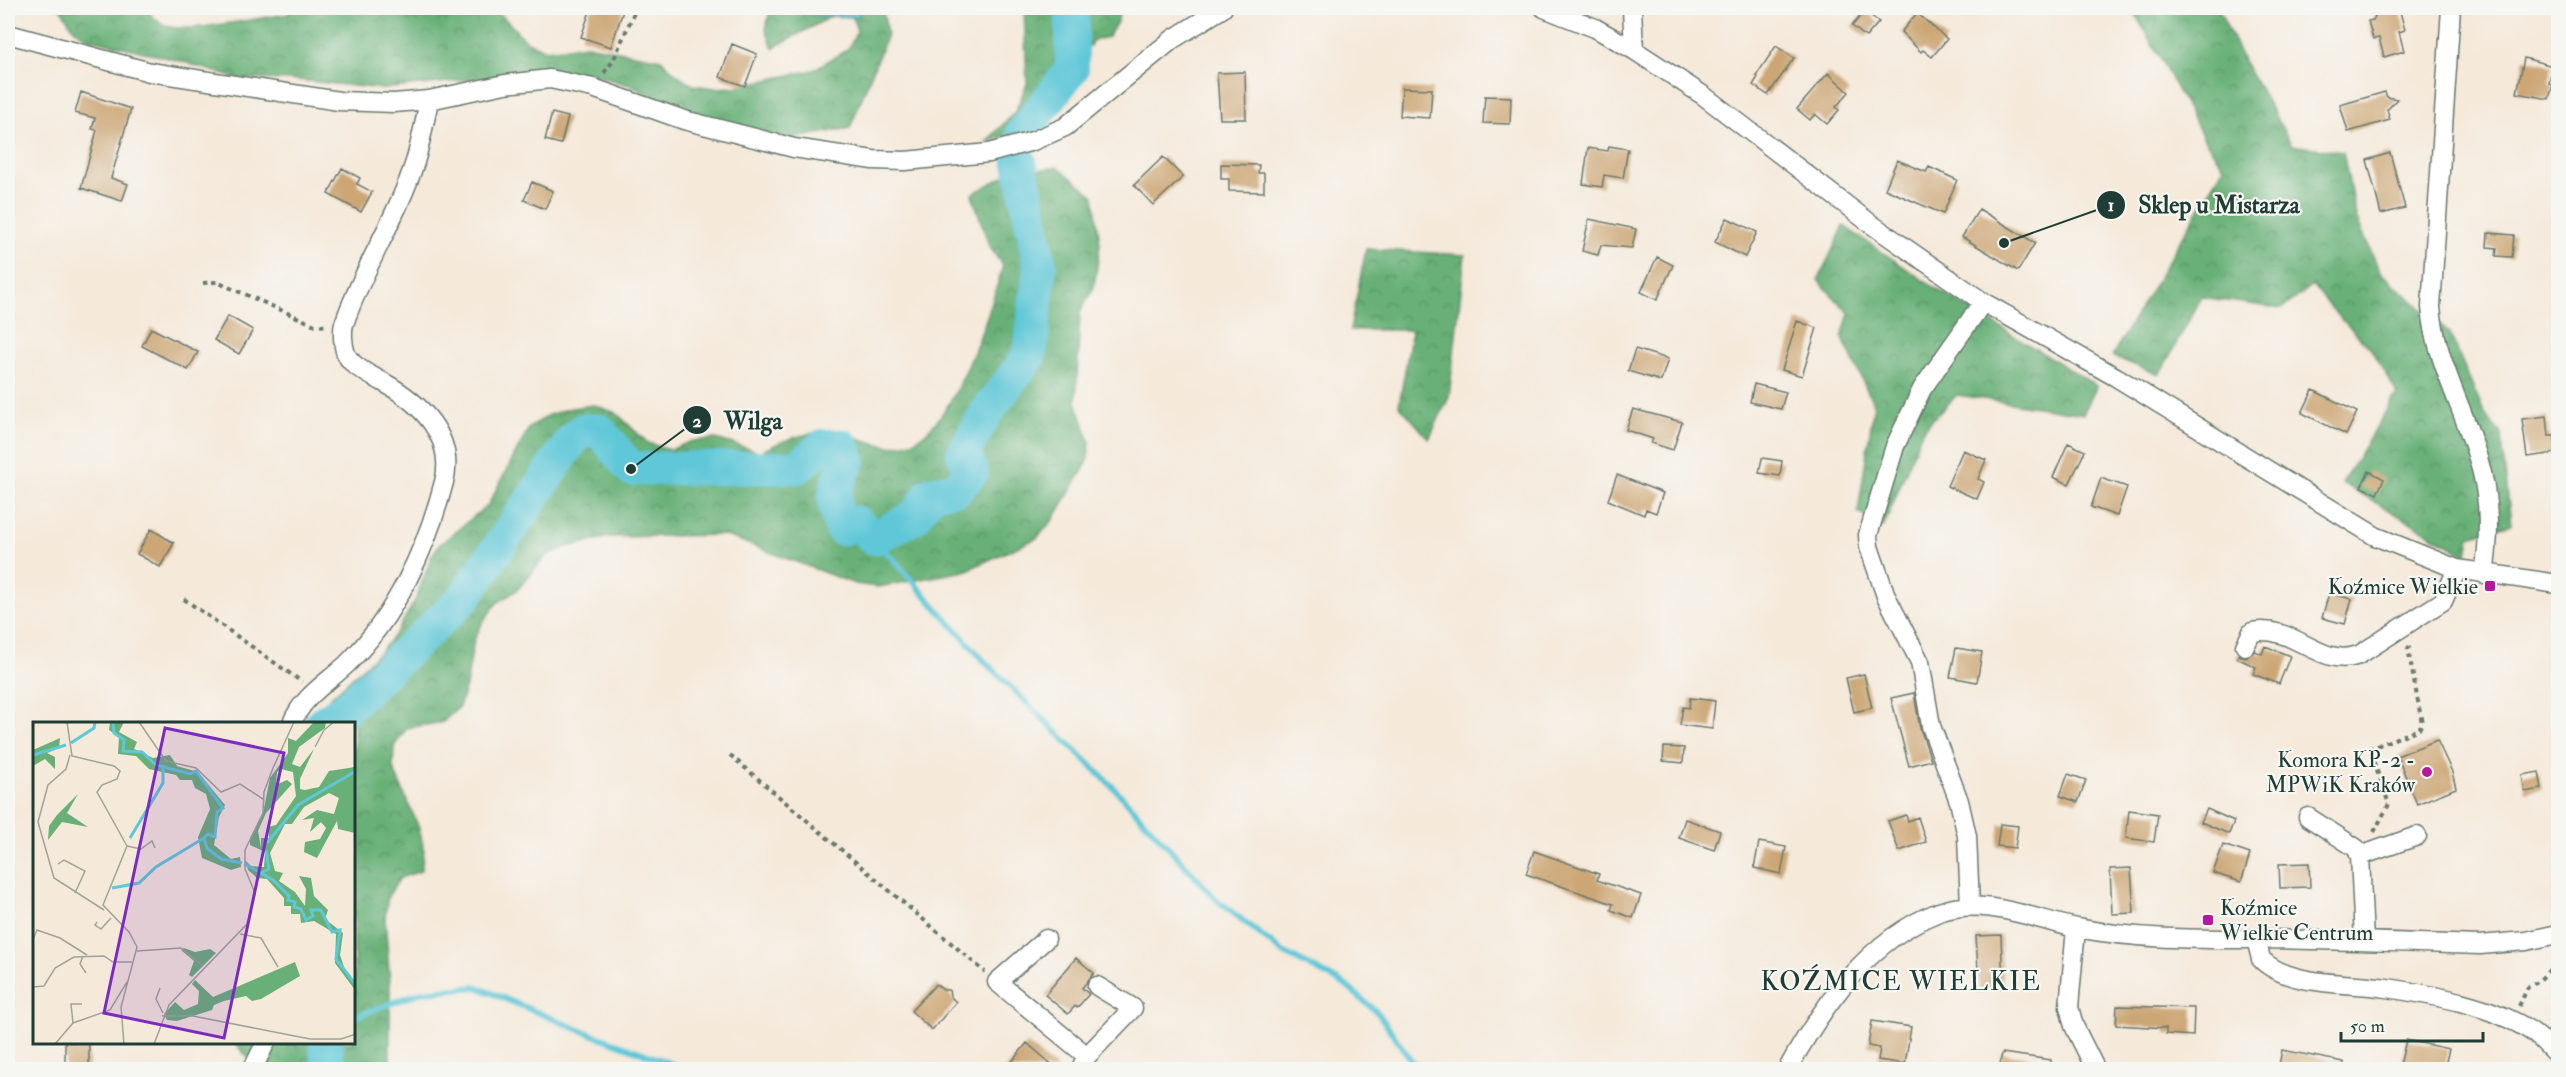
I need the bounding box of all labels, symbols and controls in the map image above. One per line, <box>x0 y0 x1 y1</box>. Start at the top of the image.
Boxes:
callout: Sklep u Mistarza <box>2096 184 2312 226</box>
text: Sklep u Mistarza <box>2138 190 2301 221</box>
text: 1 <box>2108 194 2114 217</box>
callout: Wilga <box>682 399 795 441</box>
text: Wilga <box>723 406 783 437</box>
text: 2 <box>692 410 702 433</box>
place label: Koźmice Wielkie <box>2328 573 2478 601</box>
marker: Koźmice Wielkie <box>2483 579 2497 593</box>
inset map <box>33 722 356 1044</box>
place label: Komora KP-2 - MPWiK Kraków <box>2266 746 2415 799</box>
marker: Komora KP-2 - MPWiK Kraków <box>2420 765 2434 779</box>
place label: Koźmice Wielkie Centrum <box>2219 894 2373 947</box>
marker: Koźmice Wielkie Centrum <box>2201 913 2215 927</box>
district label: KOŹMICE WIELKIE <box>1760 963 2042 998</box>
scale bar <box>2341 1005 2484 1043</box>
text: 50 m <box>2350 1015 2385 1038</box>

